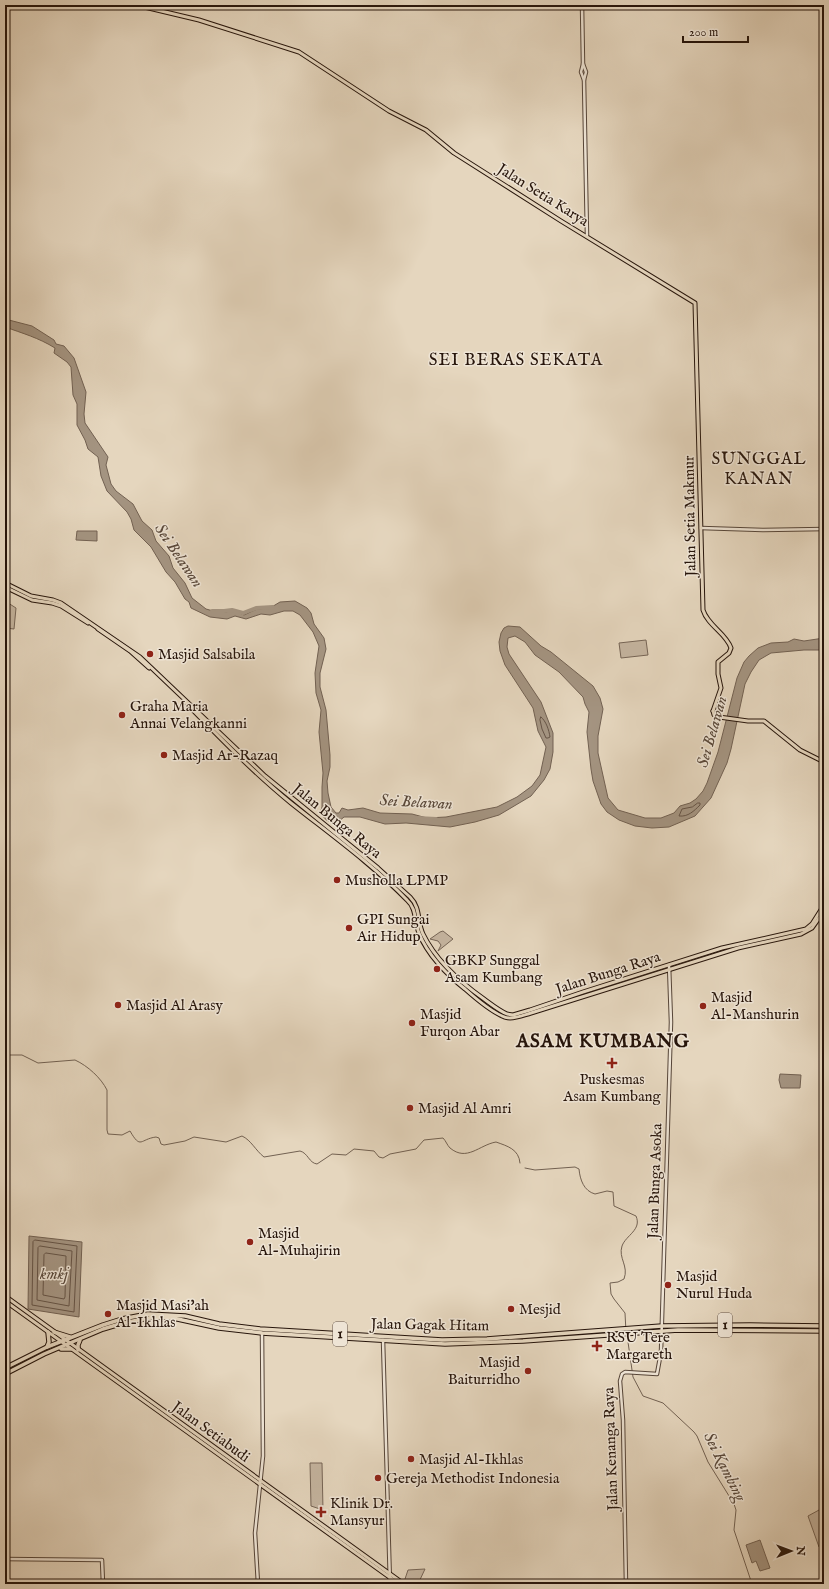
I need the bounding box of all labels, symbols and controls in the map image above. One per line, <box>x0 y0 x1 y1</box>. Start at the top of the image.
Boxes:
scale bar <box>683 18 748 44</box>
text: 200 m <box>689 25 718 40</box>
street label: Jalan Setia Karya <box>492 158 593 231</box>
district label: SEI BERAS SEKATA <box>429 350 603 371</box>
district label: SUNGGAL KANAN <box>711 449 807 490</box>
street label: Jalan Setia Makmur <box>679 455 701 579</box>
water label: Sei Belawan <box>149 520 207 592</box>
place label: Masjid Salsabila <box>158 645 256 664</box>
marker: Masjid Salsabila <box>145 649 155 659</box>
water label: Sei Belawan <box>693 694 733 770</box>
place label: Graha Maria Annai Velangkanni <box>129 697 247 733</box>
marker: Graha Maria Annai Velangkanni <box>117 710 127 720</box>
place label: Masjid Ar-Razaq <box>172 746 278 765</box>
marker: Masjid Ar-Razaq <box>159 750 169 760</box>
street label: Jalan Bunga Raya <box>287 778 386 863</box>
water label: Sei Belawan <box>379 791 453 815</box>
place label: Musholla LPMP <box>345 871 448 890</box>
marker: Musholla LPMP <box>332 875 342 885</box>
place label: GPI Sungai Air Hidup <box>356 910 429 946</box>
marker: GPI Sungai Air Hidup <box>344 923 354 933</box>
street label: Jalan Bunga Raya <box>551 947 663 1000</box>
place label: GBKP Sunggal Asam Kumbang <box>444 951 543 987</box>
marker: GBKP Sunggal Asam Kumbang <box>432 964 442 974</box>
place label: Masjid Al-Manshurin <box>710 988 799 1024</box>
place label: Masjid Al Arasy <box>126 996 224 1015</box>
marker: Masjid Al Arasy <box>113 1000 123 1010</box>
marker: Masjid Al-Manshurin <box>698 1001 708 1011</box>
place label: Masjid Furqon Abar <box>420 1005 500 1041</box>
marker: Masjid Furqon Abar <box>407 1018 417 1028</box>
district label: ASAM KUMBANG <box>515 1030 690 1054</box>
marker: Puskesmas Asam Kumbang <box>606 1057 618 1069</box>
place label: Puskesmas Asam Kumbang <box>562 1070 662 1106</box>
place label: Masjid Al Amri <box>418 1099 511 1118</box>
marker: Masjid Al Amri <box>405 1103 415 1113</box>
street label: Jalan Bunga Asoka <box>643 1122 667 1241</box>
place label: Masjid Al-Muhajirin <box>257 1224 340 1260</box>
marker: Masjid Al-Muhajirin <box>245 1237 255 1247</box>
water label: kmkj <box>39 1265 70 1285</box>
place label: Masjid Nurul Huda <box>676 1267 752 1303</box>
marker: Masjid Nurul Huda <box>663 1280 673 1290</box>
place label: Masjid Masi'ah Al-Ikhlas <box>115 1296 209 1332</box>
place label: Mesjid <box>519 1300 562 1319</box>
marker: Mesjid <box>506 1304 516 1314</box>
marker: Masjid Masi'ah Al-Ikhlas <box>103 1309 113 1319</box>
road number: 1 <box>718 1313 732 1337</box>
street label: Jalan Gagak Hitam <box>369 1314 490 1336</box>
road number: 1 <box>333 1322 347 1346</box>
place label: RSU Tere Margareth <box>606 1328 672 1364</box>
marker: RSU Tere Margareth <box>591 1340 603 1352</box>
place label: Masjid Baiturridho <box>448 1353 521 1389</box>
marker: Masjid Baiturridho <box>523 1366 533 1376</box>
street label: Jalan Kenanga Raya <box>599 1386 623 1513</box>
street label: Jalan Setiabudi <box>167 1396 254 1467</box>
water label: Sei Kambing <box>698 1429 750 1506</box>
place label: Masjid Al-Ikhlas <box>419 1450 523 1469</box>
marker: Masjid Al-Ikhlas <box>406 1454 416 1464</box>
place label: Gereja Methodist Indonesia <box>386 1469 560 1488</box>
marker: Gereja Methodist Indonesia <box>373 1473 383 1483</box>
place label: Klinik Dr. Mansyur <box>330 1494 393 1530</box>
marker: Klinik Dr. Mansyur <box>315 1506 327 1518</box>
north arrow <box>771 1531 811 1571</box>
text: N <box>793 1545 807 1556</box>

